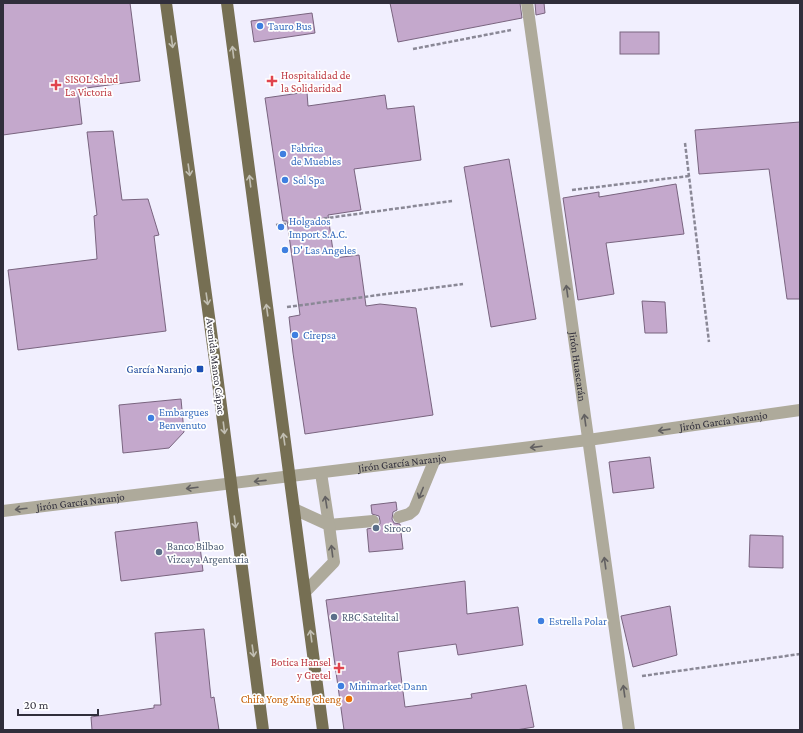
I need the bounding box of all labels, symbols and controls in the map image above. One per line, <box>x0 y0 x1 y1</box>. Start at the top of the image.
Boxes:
place label: Tauro Bus <box>268 20 312 32</box>
marker: Tauro Bus <box>255 21 265 31</box>
one-way arrow <box>168 35 176 48</box>
one-way arrow <box>229 46 237 59</box>
place label: Hospitalidad de la Solidaridad <box>281 69 351 94</box>
place label: SISOL Salud La Victoria <box>65 73 119 98</box>
marker: Hospitalidad de la Solidaridad <box>266 75 278 87</box>
marker: SISOL Salud La Victoria <box>50 79 62 91</box>
place label: Fabrica de Muebles <box>291 142 341 167</box>
marker: Fabrica de Muebles <box>278 149 288 159</box>
one-way arrow <box>185 164 193 177</box>
place label: Sol Spa <box>293 174 325 187</box>
one-way arrow <box>246 175 254 188</box>
marker: Sol Spa <box>280 175 290 185</box>
place label: Holgados Import S.A.C. <box>289 215 347 241</box>
marker: Holgados Import S.A.C. <box>276 222 286 232</box>
place label: D' Las Angeles <box>293 244 356 257</box>
marker: D' Las Angeles <box>280 245 290 255</box>
one-way arrow <box>563 285 571 298</box>
one-way arrow <box>203 292 211 305</box>
one-way arrow <box>263 304 271 317</box>
street label: Avenida Manco Cápac <box>203 317 228 415</box>
place label: Cirepsa <box>303 329 336 342</box>
marker: Cirepsa <box>290 330 300 340</box>
street label: Jirón Huascarán <box>566 330 589 402</box>
place label: García Naranjo <box>127 363 193 376</box>
marker: García Naranjo <box>195 364 205 374</box>
place label: Embargues Benvenuto <box>159 406 209 431</box>
street label: Jirón García Naranjo <box>678 409 769 434</box>
marker: Embargues Benvenuto <box>146 413 156 423</box>
one-way arrow <box>581 414 589 427</box>
one-way arrow <box>220 421 228 434</box>
one-way arrow <box>658 426 671 434</box>
one-way arrow <box>280 433 288 446</box>
one-way arrow <box>529 443 542 451</box>
street label: Jirón García Naranjo <box>356 451 447 475</box>
one-way arrow <box>254 477 267 484</box>
one-way arrow <box>186 484 199 492</box>
one-way arrow <box>416 486 424 498</box>
street label: Jirón García Naranjo <box>35 490 126 514</box>
one-way arrow <box>322 496 330 509</box>
one-way arrow <box>15 505 28 513</box>
one-way arrow <box>231 515 239 528</box>
place label: Siroco <box>384 522 412 534</box>
marker: Siroco <box>371 523 381 533</box>
place label: Banco Bilbao Vizcaya Argentaria <box>167 540 249 566</box>
one-way arrow <box>328 545 336 558</box>
marker: Banco Bilbao Vizcaya Argentaria <box>154 547 164 557</box>
one-way arrow <box>601 557 609 570</box>
place label: RBC Satelital <box>342 611 399 623</box>
marker: RBC Satelital <box>329 612 339 622</box>
place label: Estrella Polar <box>549 615 607 627</box>
marker: Estrella Polar <box>536 616 546 626</box>
one-way arrow <box>307 630 314 643</box>
one-way arrow <box>249 644 256 657</box>
place label: Botica Hansel y Gretel <box>271 656 331 682</box>
marker: Botica Hansel y Gretel <box>334 663 344 673</box>
place label: Minimarket Dann <box>349 680 428 692</box>
marker: Minimarket Dann <box>336 681 346 691</box>
one-way arrow <box>620 685 628 698</box>
scale bar <box>18 691 98 717</box>
place label: Chifa Yong Xing Cheng <box>241 693 342 706</box>
marker: Chifa Yong Xing Cheng <box>344 694 354 704</box>
text: 20 m <box>24 698 49 712</box>

